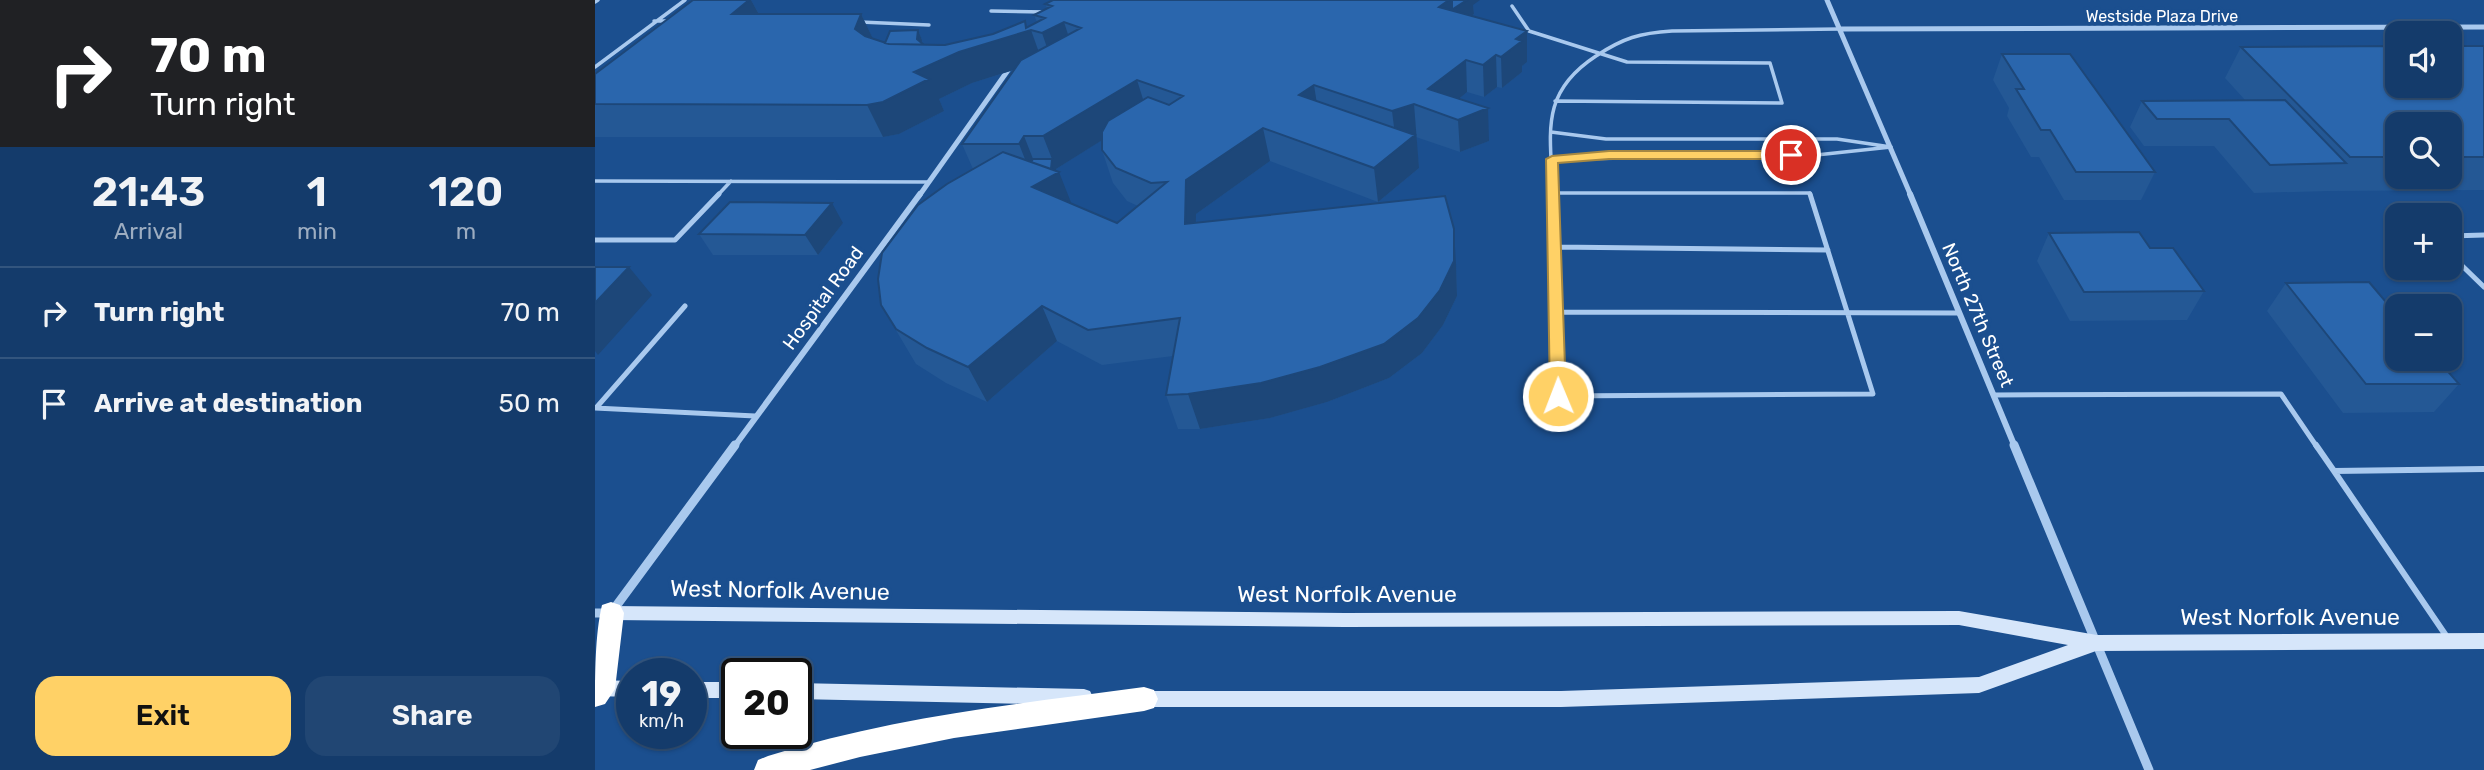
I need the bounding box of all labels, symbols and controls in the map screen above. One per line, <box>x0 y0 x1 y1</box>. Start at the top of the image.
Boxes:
street label: Westside Plaza Drive <box>2086 7 2238 26</box>
map controls <box>2385 21 2462 371</box>
button: sound <box>2385 21 2462 98</box>
text: 70 m <box>150 26 267 84</box>
icon: right <box>35 28 126 119</box>
text: Turn right <box>150 85 295 123</box>
button: search <box>2385 112 2462 189</box>
pin <box>1761 125 1821 185</box>
icon: arrive <box>1772 136 1810 174</box>
text: 21:43 <box>92 167 205 217</box>
text: 1 <box>307 167 327 217</box>
text: 120 <box>429 167 503 217</box>
button: + <box>2385 203 2462 280</box>
text: Arrival <box>114 217 183 245</box>
text: min <box>297 217 337 245</box>
text: m <box>456 217 476 245</box>
street label: North 27th Street <box>1937 239 2019 391</box>
street label: Hospital Road <box>778 242 868 354</box>
icon: right <box>35 294 73 332</box>
button: − <box>2385 294 2462 371</box>
text: Turn right <box>94 297 224 328</box>
text: 70 m <box>501 297 560 328</box>
position arrow <box>1521 359 1595 433</box>
icon: arrive <box>35 385 73 423</box>
text: Arrive at destination <box>94 388 362 419</box>
text: 50 m <box>499 388 560 419</box>
street label: West Norfolk Avenue <box>670 574 890 606</box>
street label: West Norfolk Avenue <box>1237 580 1457 608</box>
street label: West Norfolk Avenue <box>2180 603 2400 631</box>
speed limit sign: 20 <box>721 658 812 749</box>
text: 19 <box>642 673 681 715</box>
button: Exit <box>35 676 291 756</box>
button: Share <box>305 676 560 756</box>
text: km/h <box>639 710 684 732</box>

